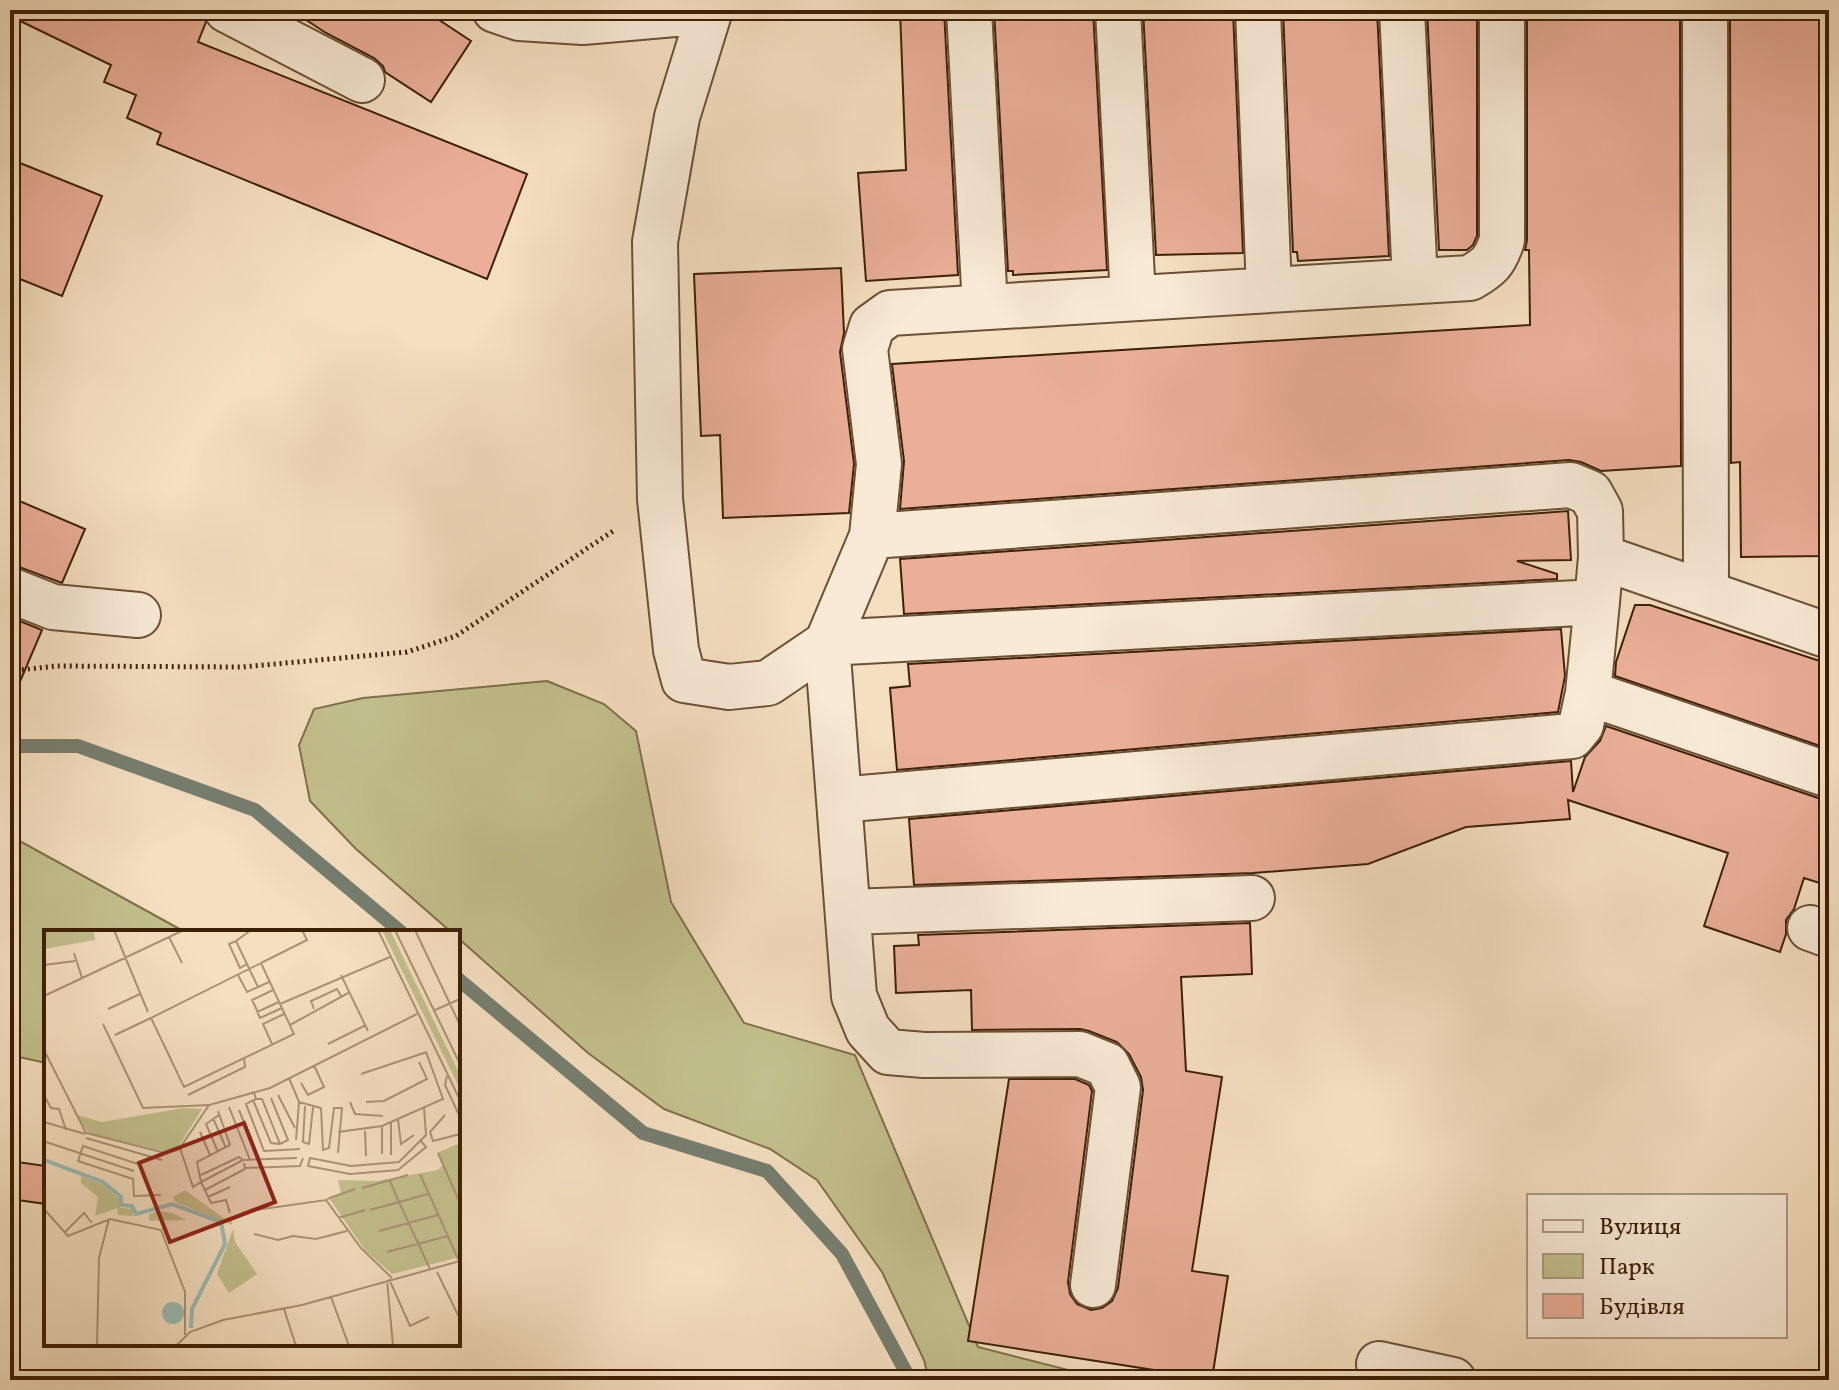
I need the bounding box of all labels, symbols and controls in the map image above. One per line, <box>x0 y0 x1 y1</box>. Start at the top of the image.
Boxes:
inset map <box>44 930 460 1346</box>
legend <box>1527 1194 1787 1338</box>
text: Вулиця <box>1599 1211 1681 1245</box>
text: Парк <box>1599 1251 1655 1285</box>
text: Будівля <box>1599 1291 1685 1325</box>

